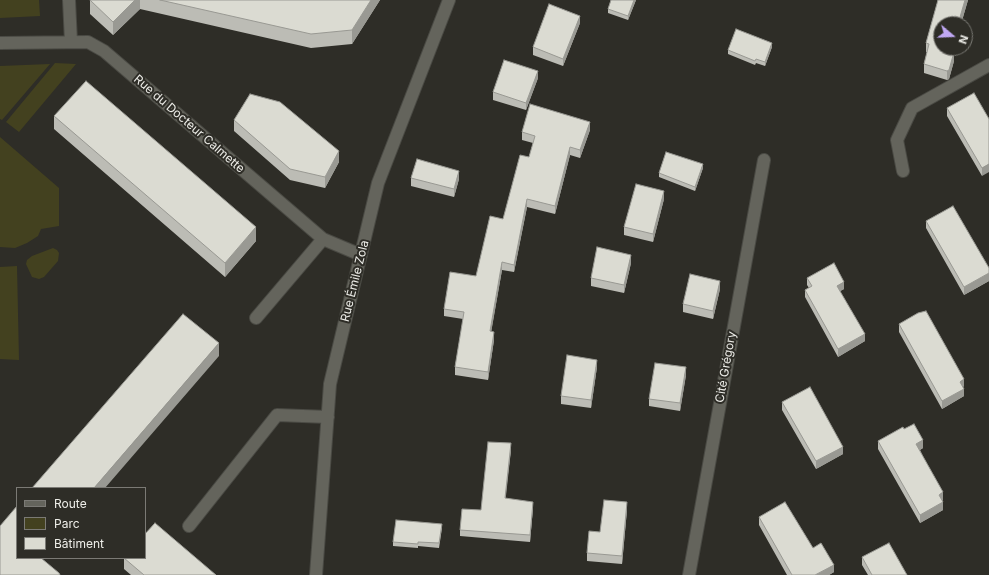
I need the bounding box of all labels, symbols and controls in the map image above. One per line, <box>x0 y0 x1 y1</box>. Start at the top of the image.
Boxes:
north arrow <box>933 16 973 56</box>
text: N <box>955 33 971 46</box>
street label: Rue du Docteur Calmette <box>131 72 247 176</box>
street label: Rue Émile Zola <box>338 239 372 323</box>
street label: Cité Grégory <box>713 330 739 404</box>
legend <box>16 487 146 559</box>
text: Route <box>54 496 87 511</box>
text: Parc <box>54 516 80 531</box>
text: Bâtiment <box>54 536 104 551</box>

